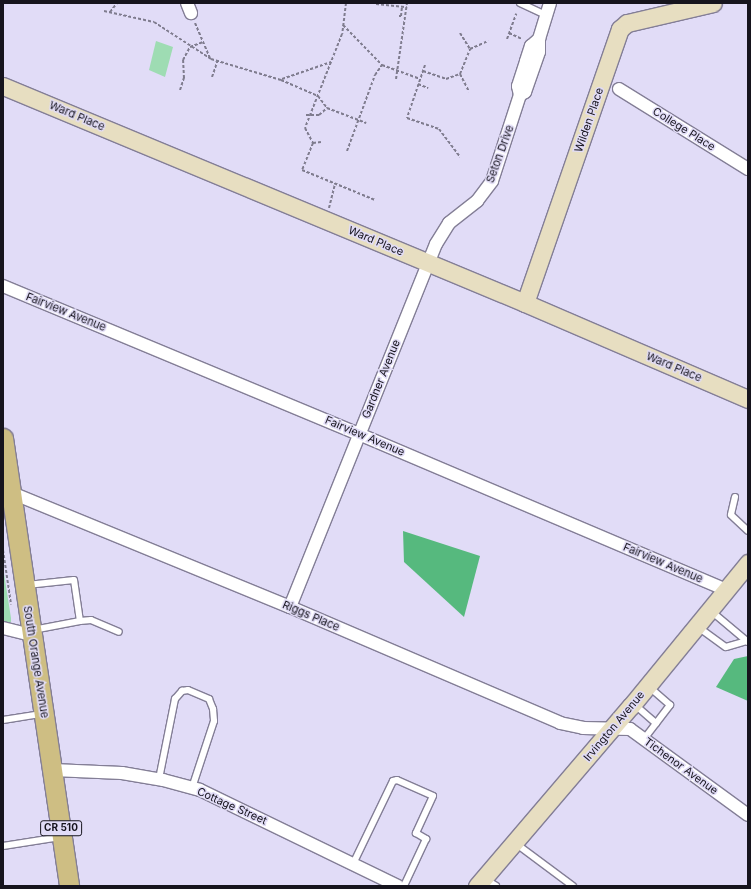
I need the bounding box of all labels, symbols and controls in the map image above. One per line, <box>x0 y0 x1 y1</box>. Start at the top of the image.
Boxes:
street label: Wilden Place <box>572 86 606 154</box>
street label: Ward Place <box>47 98 107 134</box>
street label: College Place <box>650 105 718 153</box>
street label: Seton Drive <box>483 123 517 185</box>
street label: Ward Place <box>346 223 406 259</box>
street label: Fairview Avenue <box>24 290 108 334</box>
street label: Gardner Avenue <box>359 338 403 420</box>
street label: Ward Place <box>644 349 704 385</box>
street label: Fairview Avenue <box>323 413 407 459</box>
street label: Fairview Avenue <box>621 540 705 586</box>
street label: Riggs Place <box>280 598 342 634</box>
street label: South Orange Avenue <box>21 605 51 719</box>
street label: Irvington Avenue <box>581 688 647 764</box>
street label: Tichenor Avenue <box>642 735 720 797</box>
street label: Cottage Street <box>195 785 269 827</box>
road number: CR 510 <box>40 820 82 836</box>

